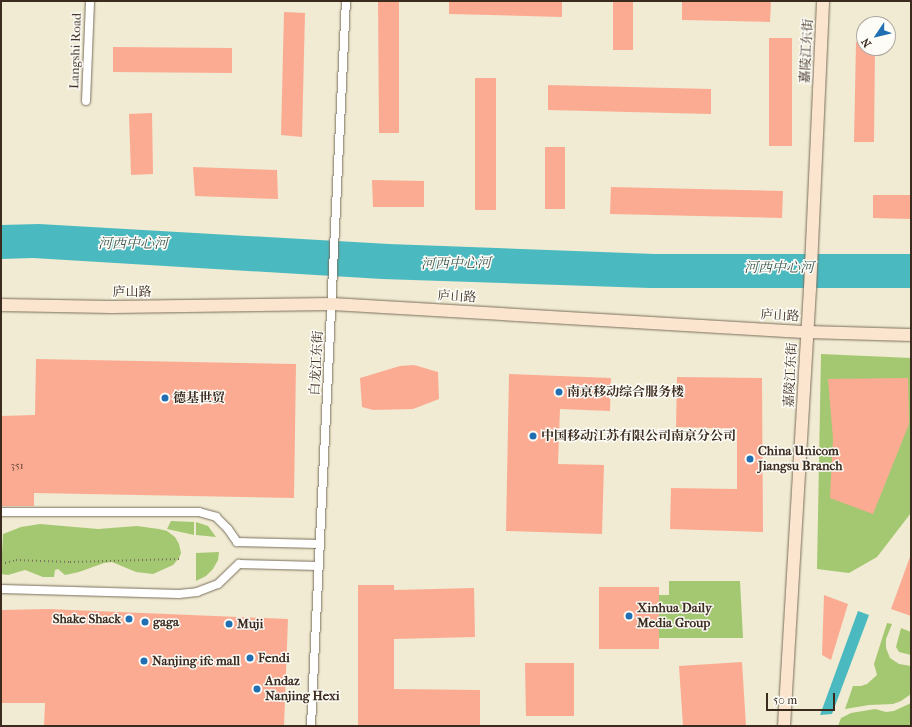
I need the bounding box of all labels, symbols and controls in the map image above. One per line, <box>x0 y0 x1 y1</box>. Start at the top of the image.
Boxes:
street label: Langshi Road <box>67 13 85 89</box>
north arrow <box>856 16 896 56</box>
street label: 嘉陵江东街 <box>798 18 816 84</box>
text: N <box>859 35 874 50</box>
water label: 河西中心河 <box>98 236 168 252</box>
water label: 河西中心河 <box>421 255 491 273</box>
water label: 河西中心河 <box>744 260 814 276</box>
street label: 庐山路 <box>113 284 151 300</box>
street label: 庐山路 <box>437 288 477 306</box>
street label: 庐山路 <box>760 307 800 325</box>
street label: 白龙江东街 <box>308 330 326 396</box>
street label: 嘉陵江东街 <box>782 342 800 408</box>
place label: 南京移动综合服务楼 <box>567 384 684 400</box>
marker: 南京移动综合服务楼 <box>554 387 564 397</box>
place label: 德基世贸 <box>173 390 225 406</box>
marker: 德基世贸 <box>160 393 170 403</box>
place label: 中国移动江苏有限公司南京分公司 <box>541 428 736 444</box>
marker: 中国移动江苏有限公司南京分公司 <box>528 431 538 441</box>
place label: China Unicom Jiangsu Branch <box>758 444 842 475</box>
marker: China Unicom Jiangsu Branch <box>745 454 755 464</box>
house number: 351 <box>10 459 24 473</box>
place label: Xinhua Daily Media Group <box>637 601 712 632</box>
place label: Shake Shack <box>53 611 121 627</box>
marker: Xinhua Daily Media Group <box>624 611 634 621</box>
marker: Shake Shack <box>124 614 134 624</box>
place label: gaga <box>153 614 179 630</box>
place label: Muji <box>237 616 263 632</box>
marker: gaga <box>140 617 150 627</box>
marker: Muji <box>224 619 234 629</box>
place label: Fendi <box>258 650 290 666</box>
place label: Nanjing ifc mall <box>152 653 240 669</box>
marker: Fendi <box>245 653 255 663</box>
marker: Nanjing ifc mall <box>139 656 149 666</box>
place label: Andaz Nanjing Hexi <box>265 674 340 705</box>
marker: Andaz Nanjing Hexi <box>252 684 262 694</box>
scale bar <box>768 685 837 711</box>
text: 50 m <box>773 693 797 707</box>

